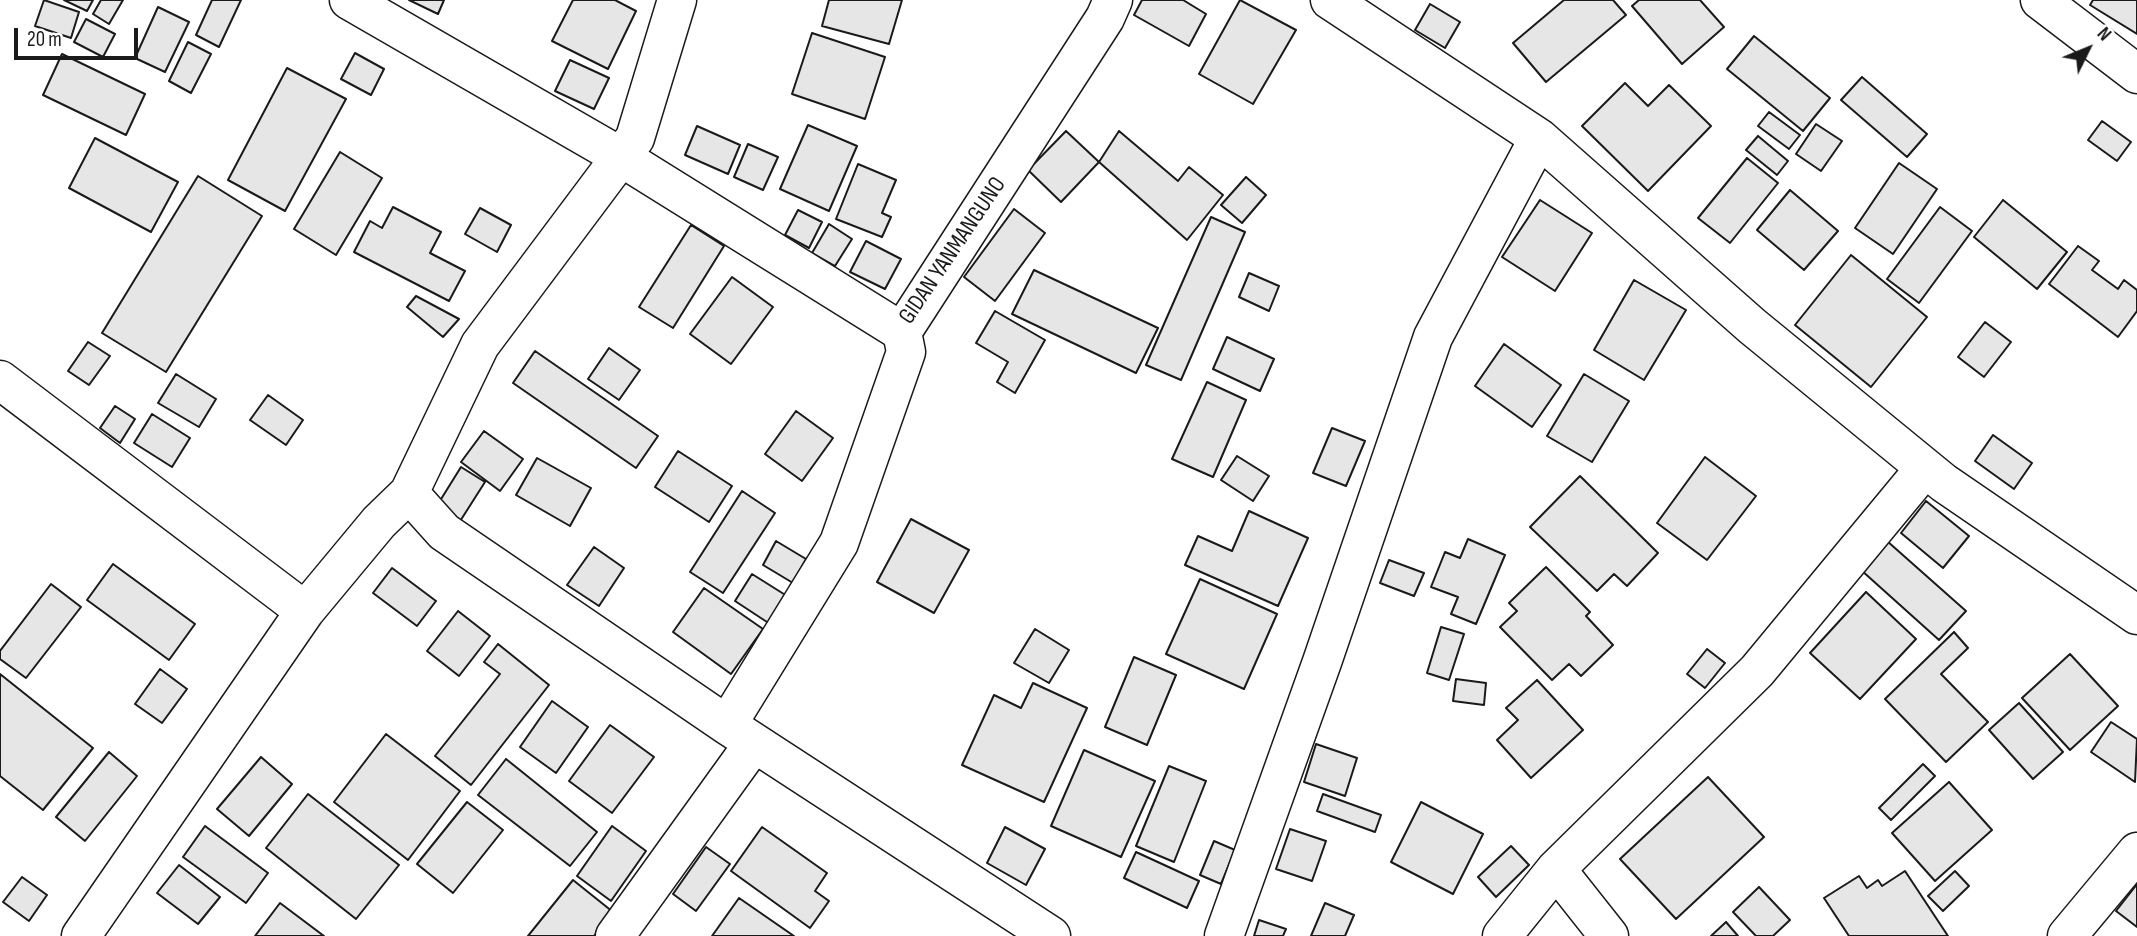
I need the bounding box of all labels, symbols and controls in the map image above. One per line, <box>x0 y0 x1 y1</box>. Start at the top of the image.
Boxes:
scale bar <box>18 14 142 58</box>
north arrow <box>2053 14 2123 84</box>
text: N <box>2092 23 2116 46</box>
text: 20 m <box>27 27 62 52</box>
street label: GIDAN YANMANGUNO <box>893 172 1013 330</box>

